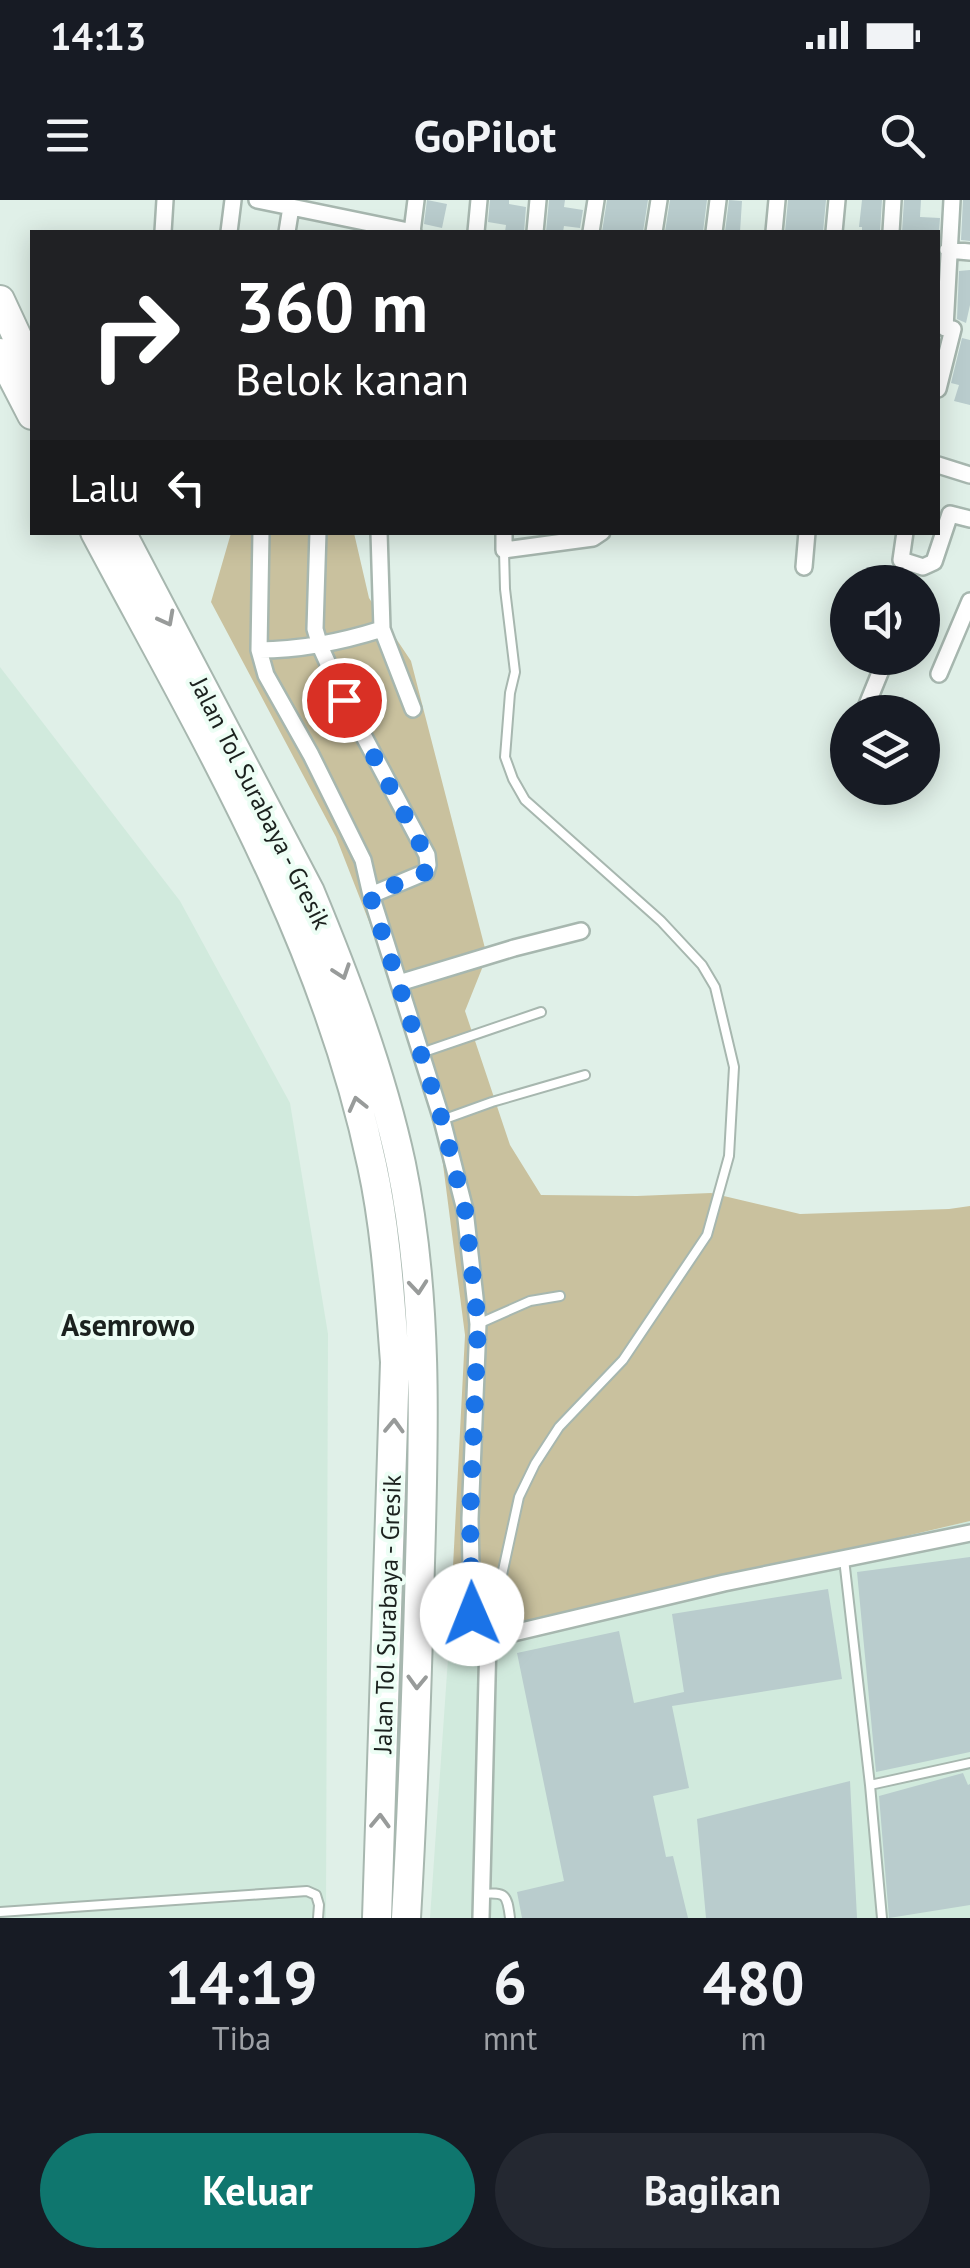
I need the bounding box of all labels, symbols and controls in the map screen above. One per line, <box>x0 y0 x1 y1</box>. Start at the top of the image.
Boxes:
text: 14:13 <box>50 11 146 60</box>
text: GoPilot <box>414 106 556 164</box>
icon: menu <box>40 108 95 163</box>
icon: search <box>875 108 930 163</box>
text: 360 m <box>235 261 428 351</box>
icon: right <box>70 270 200 400</box>
text: Belok kanan <box>235 349 469 407</box>
icon: left <box>159 460 214 515</box>
text: Lalu <box>70 463 139 512</box>
map controls <box>830 565 940 805</box>
button: sound <box>830 565 940 675</box>
one-way arrow <box>155 608 174 626</box>
pin <box>302 658 387 743</box>
street label: Jalan Tol Surabaya - Gresik <box>183 671 339 934</box>
icon: arrive <box>317 673 372 728</box>
button: layers <box>830 695 940 805</box>
one-way arrow <box>330 963 351 980</box>
one-way arrow <box>348 1096 369 1113</box>
one-way arrow <box>406 1280 428 1296</box>
district label: Asemrowo <box>61 1305 195 1344</box>
one-way arrow <box>383 1417 404 1433</box>
street label: Jalan Tol Surabaya - Gresik <box>366 1474 408 1755</box>
position arrow <box>420 1562 524 1666</box>
one-way arrow <box>406 1674 427 1690</box>
one-way arrow <box>370 1812 391 1828</box>
text: 14:19 <box>165 1943 318 2021</box>
text: 6 <box>493 1943 527 2021</box>
text: 480 <box>703 1943 805 2021</box>
text: Tiba <box>212 2017 271 2059</box>
text: mnt <box>483 2017 537 2059</box>
text: m <box>741 2017 767 2059</box>
button: Keluar <box>40 2133 475 2248</box>
button: Bagikan <box>495 2133 930 2248</box>

